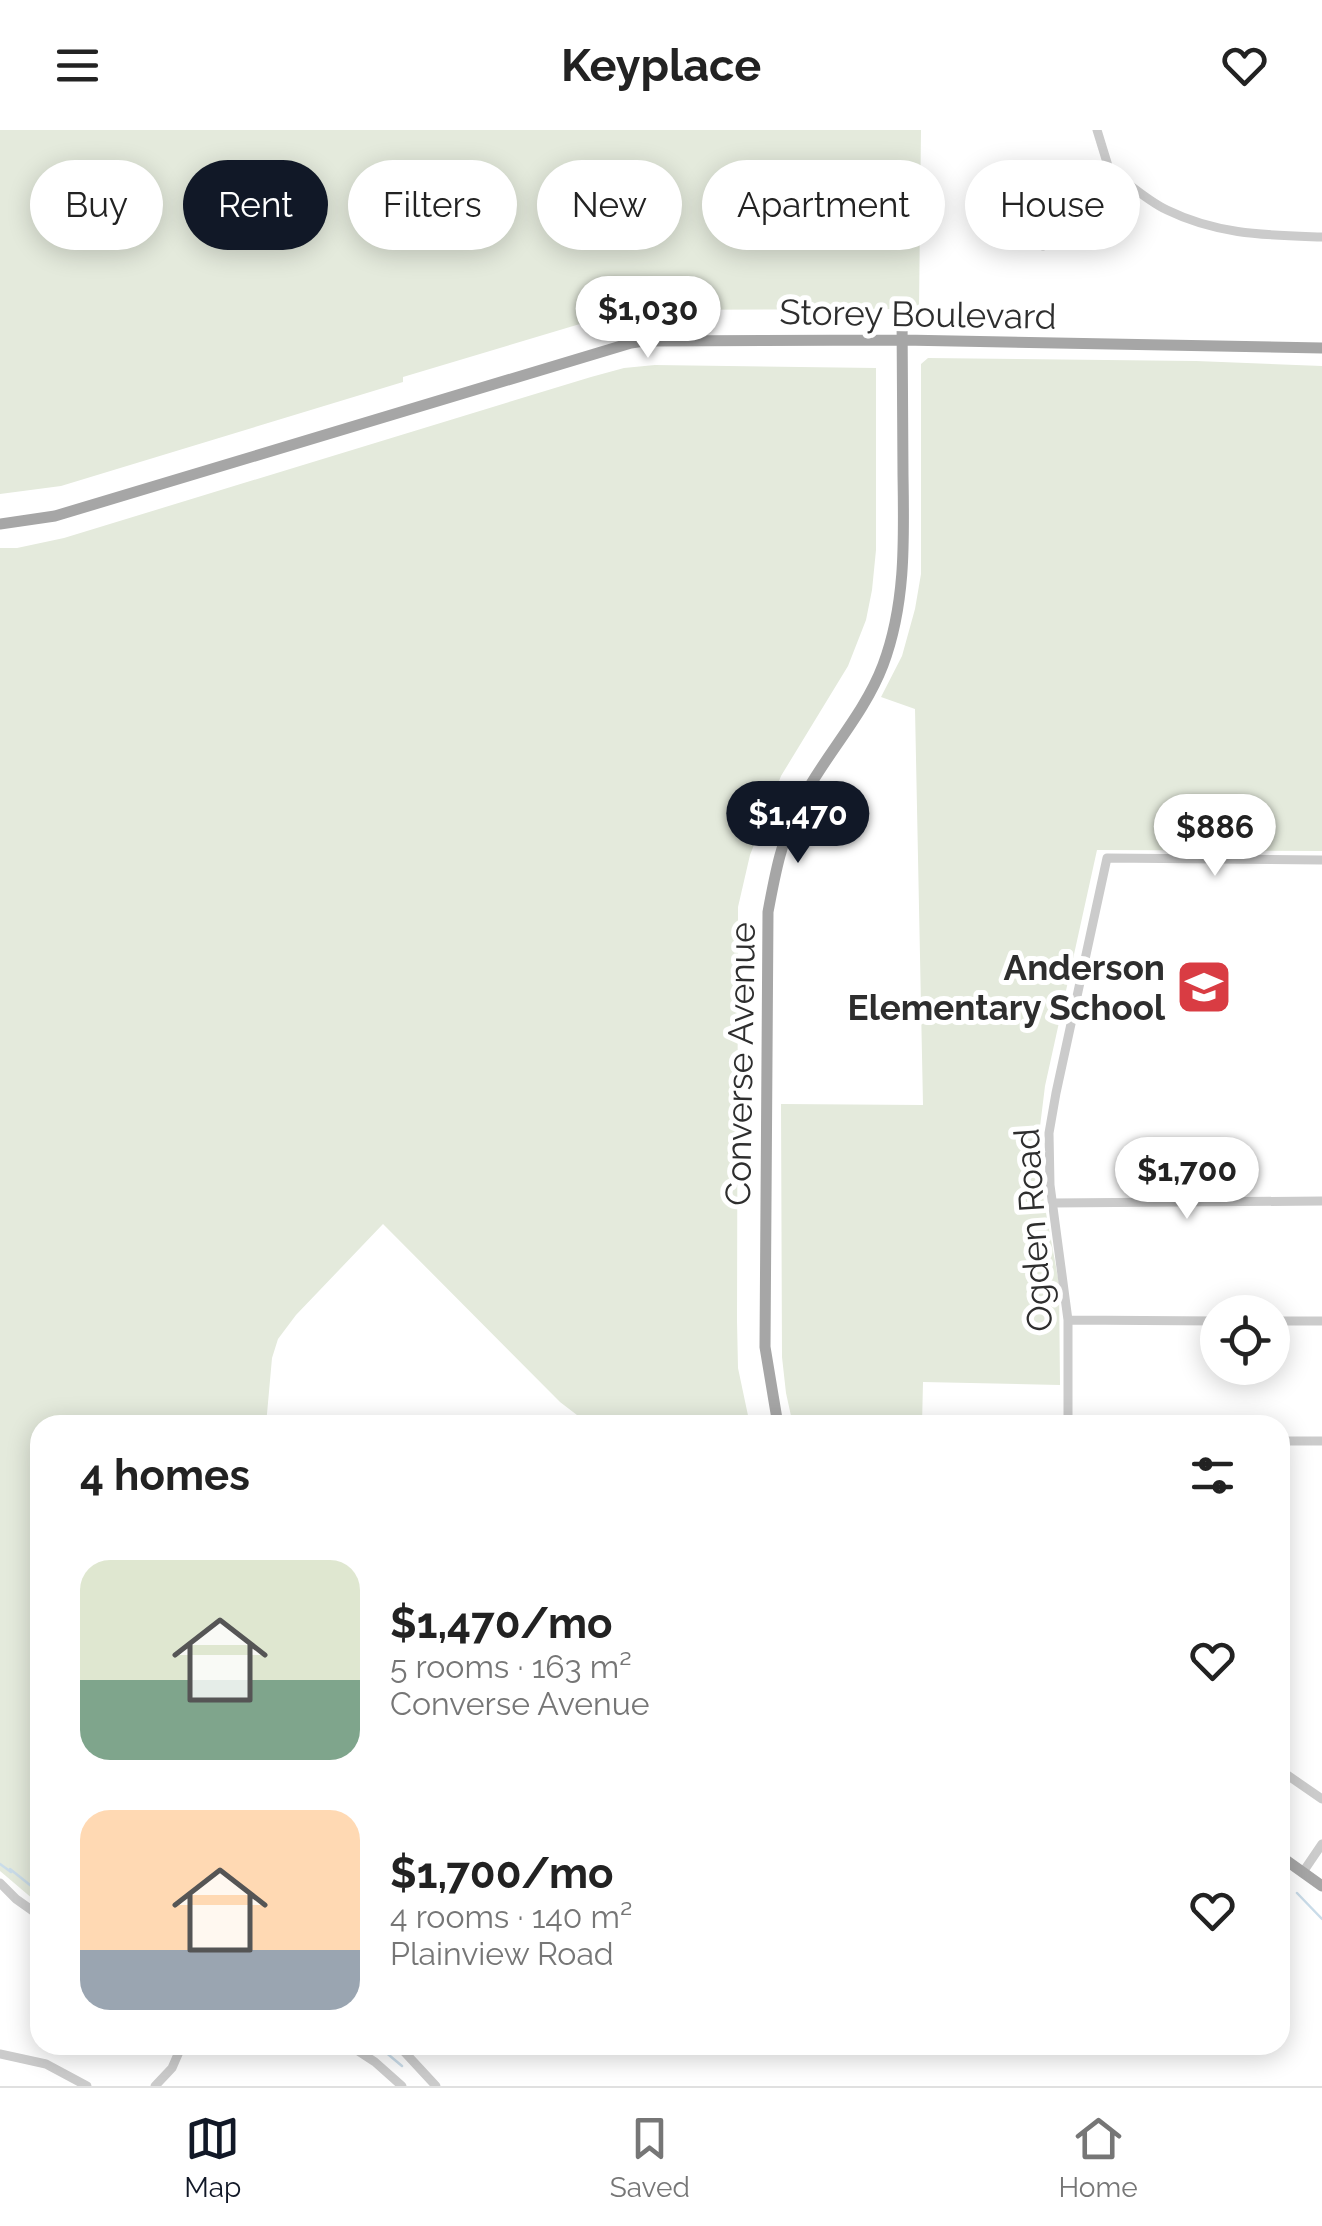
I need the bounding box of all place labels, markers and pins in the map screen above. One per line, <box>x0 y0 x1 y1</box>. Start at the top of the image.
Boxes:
pin: $1,030 <box>567 276 729 361</box>
pin: $1,470 <box>717 781 879 866</box>
pin: $886 <box>1156 794 1274 879</box>
place label: Anderson Elementary School <box>848 947 1166 1028</box>
school or university icon: Anderson Elementary School <box>1174 957 1234 1017</box>
pin: $1,700 <box>1106 1137 1268 1222</box>

